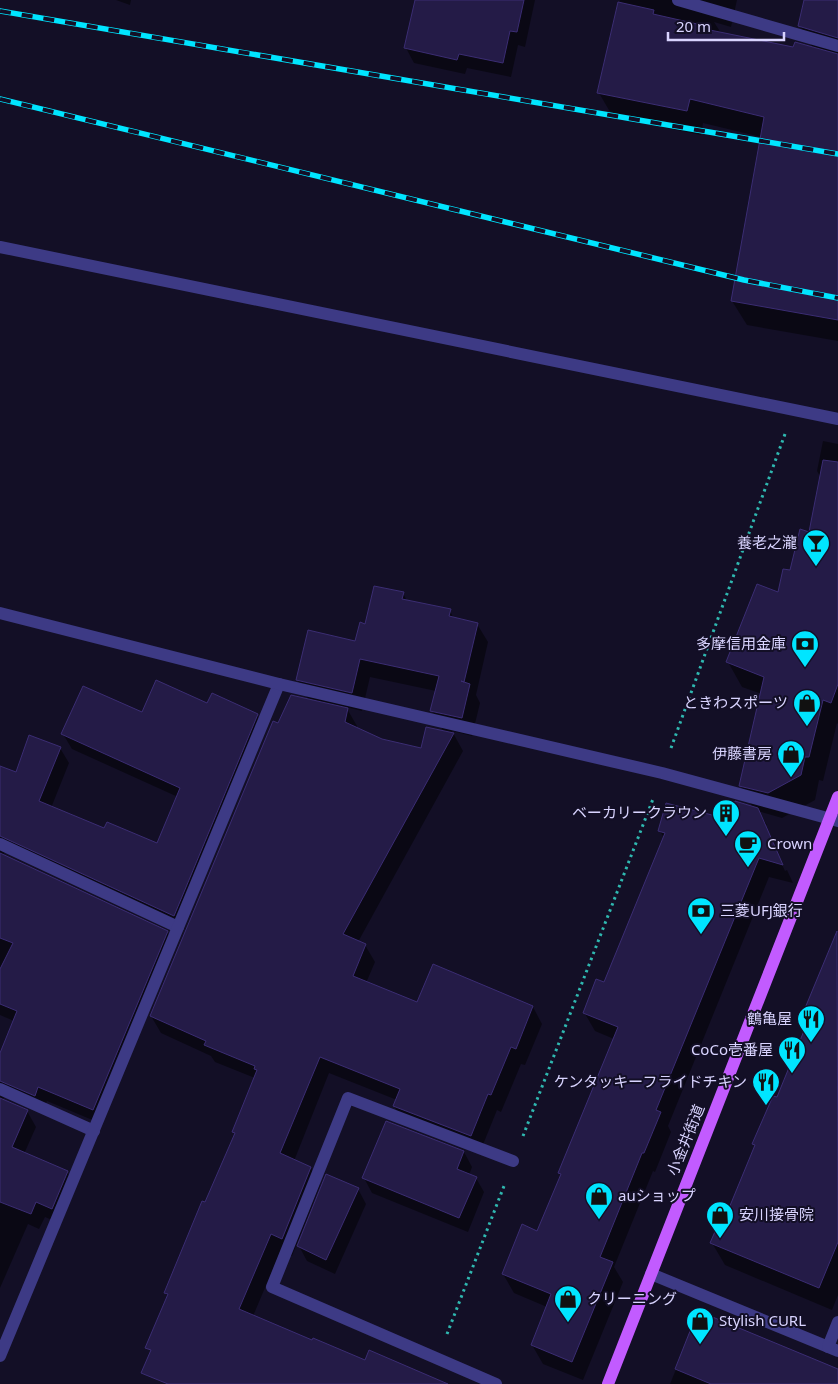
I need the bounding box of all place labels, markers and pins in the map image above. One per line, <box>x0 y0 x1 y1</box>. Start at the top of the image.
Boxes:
bar icon: 養老之瀧 <box>801 528 831 567</box>
place label: 養老之瀧 <box>737 532 797 552</box>
bank icon: 多摩信用金庫 <box>790 629 820 668</box>
place label: 多摩信用金庫 <box>696 633 786 653</box>
shop icon: ときわスポーツ <box>792 688 822 727</box>
place label: ときわスポーツ <box>683 692 788 712</box>
shop icon: 伊藤書房 <box>776 739 806 778</box>
place label: 伊藤書房 <box>712 743 772 763</box>
building icon: ベーカリークラウン <box>711 798 741 837</box>
place label: ベーカリークラウン <box>572 802 707 822</box>
cafe icon: Crown <box>733 829 763 868</box>
place label: Crown <box>767 833 812 853</box>
bank icon: 三菱UFJ銀行 <box>686 896 716 935</box>
place label: 三菱UFJ銀行 <box>720 900 803 920</box>
restaurant icon: 鶴亀屋 <box>796 1004 826 1043</box>
place label: 鶴亀屋 <box>747 1008 792 1028</box>
restaurant icon: CoCo壱番屋 <box>777 1035 807 1074</box>
place label: CoCo壱番屋 <box>691 1039 773 1059</box>
restaurant icon: ケンタッキーフライドチキン <box>751 1067 781 1106</box>
place label: ケンタッキーフライドチキン <box>554 1071 747 1091</box>
shop icon: auショップ <box>584 1181 614 1220</box>
place label: auショップ <box>618 1185 696 1205</box>
shop icon: 安川接骨院 <box>705 1200 735 1239</box>
place label: 安川接骨院 <box>739 1204 814 1224</box>
shop icon: クリーニング <box>553 1284 583 1323</box>
place label: クリーニング <box>587 1288 677 1308</box>
shop icon: Stylish CURL <box>685 1306 715 1345</box>
place label: Stylish CURL <box>719 1310 806 1330</box>

